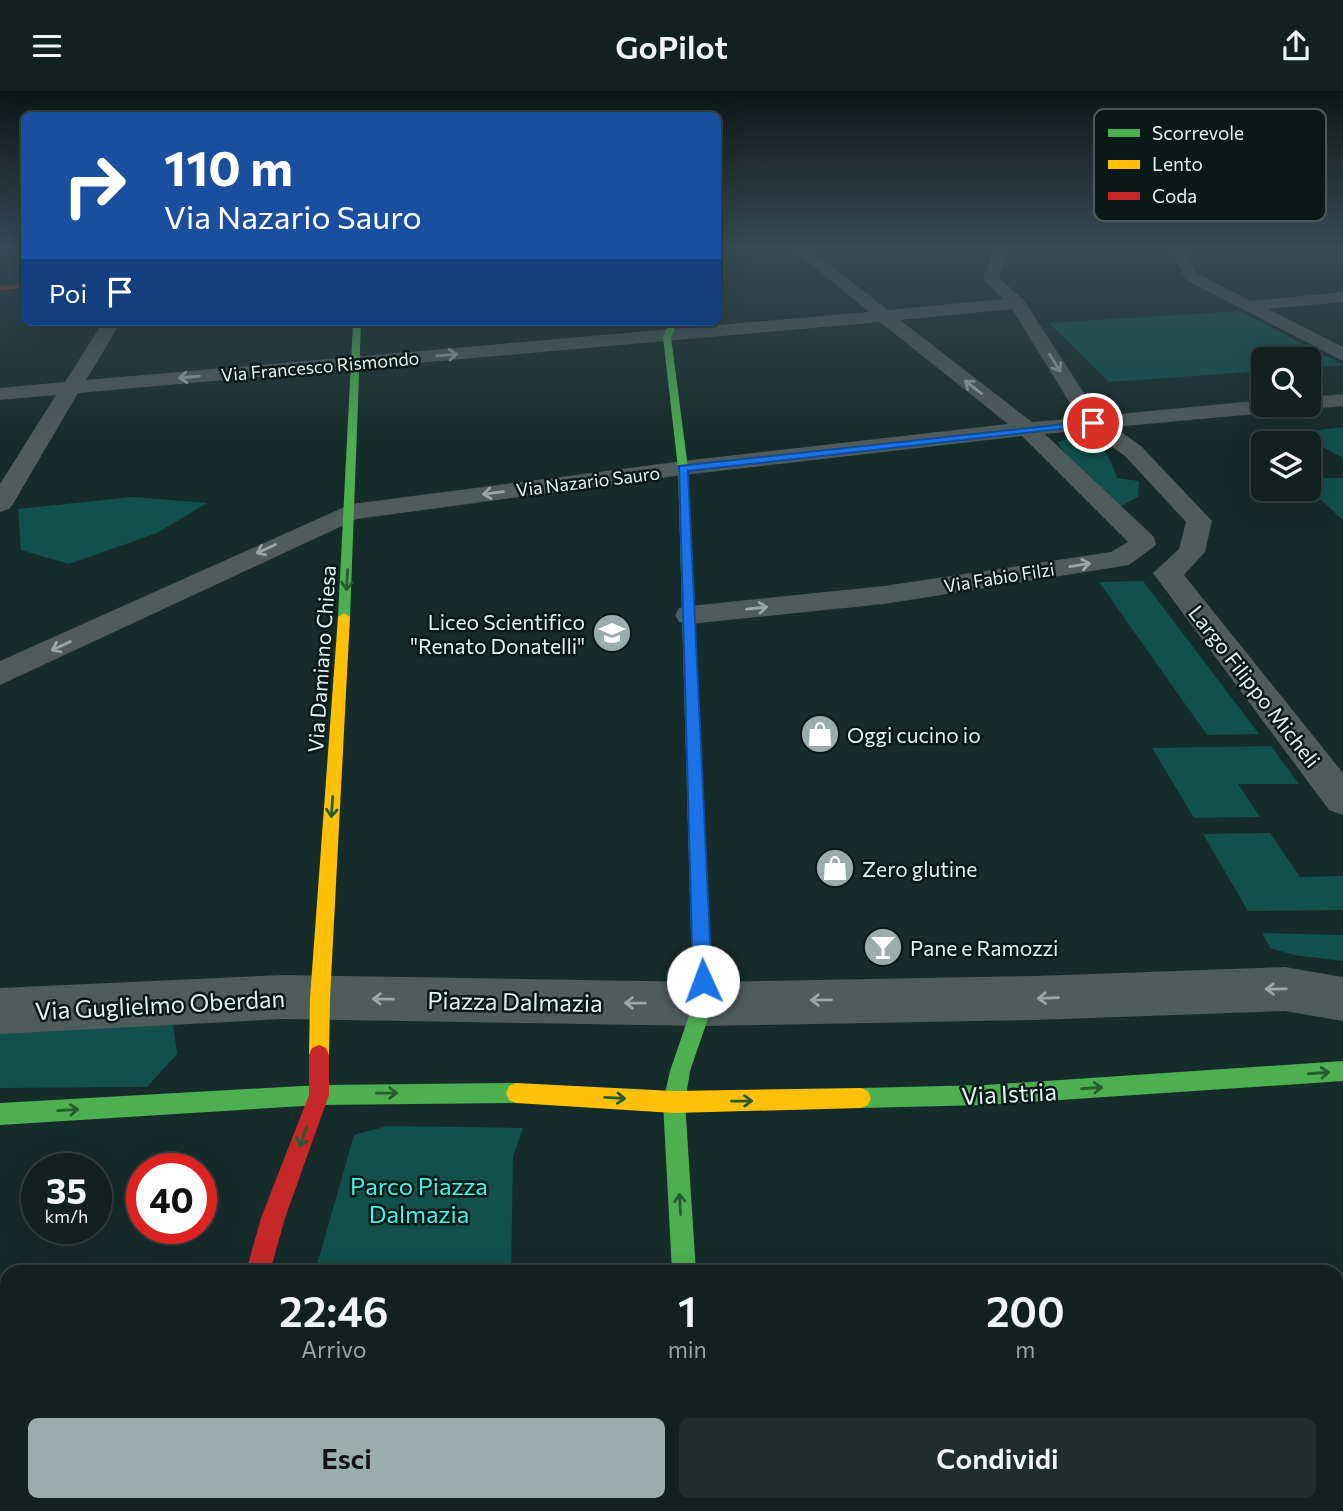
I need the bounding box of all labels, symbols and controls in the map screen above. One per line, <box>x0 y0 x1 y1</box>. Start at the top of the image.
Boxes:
text: GoPilot <box>615 26 728 66</box>
icon: menu <box>28 27 66 65</box>
icon: share <box>1277 27 1315 65</box>
legend <box>1094 109 1326 221</box>
text: Scorrevole <box>1152 121 1244 144</box>
text: 110 m <box>164 136 293 196</box>
icon: right <box>49 140 140 231</box>
text: Lento <box>1152 152 1203 175</box>
text: Coda <box>1152 184 1197 207</box>
text: Via Nazario Sauro <box>164 196 422 236</box>
icon: arrive <box>101 273 139 311</box>
text: Poi <box>49 277 87 308</box>
street label: Via Francesco Rismondo <box>220 346 420 386</box>
map controls <box>1251 347 1321 501</box>
button: search <box>1251 347 1321 417</box>
one-way arrow <box>435 348 458 361</box>
one-way arrow <box>1049 352 1063 372</box>
one-way arrow <box>178 371 201 384</box>
one-way arrow <box>965 380 983 395</box>
pin <box>1063 393 1123 453</box>
icon: arrive <box>1074 404 1112 442</box>
button: layers <box>1251 431 1321 501</box>
street label: Via Nazario Sauro <box>515 461 661 501</box>
one-way arrow <box>483 487 505 500</box>
one-way arrow <box>256 543 278 556</box>
street label: Via Fabio Filzi <box>942 557 1056 597</box>
one-way arrow <box>1068 558 1091 571</box>
street label: Via Damiano Chiesa <box>302 564 340 754</box>
one-way arrow <box>340 568 353 591</box>
street label: Largo Filippo Micheli <box>1184 600 1326 772</box>
one-way arrow <box>746 601 768 614</box>
place label: Liceo Scientifico "Renato Donatelli" <box>410 609 585 658</box>
school or university icon: Liceo Scientifico "Renato Donatelli" <box>591 612 633 654</box>
one-way arrow <box>51 639 72 653</box>
shop icon: Oggi cucino io <box>799 713 841 755</box>
place label: Oggi cucino io <box>847 722 981 747</box>
one-way arrow <box>326 795 339 818</box>
shop icon: Zero glutine <box>814 847 856 889</box>
place label: Zero glutine <box>862 856 977 881</box>
bar icon: Pane e Ramozzi <box>862 926 904 968</box>
place label: Pane e Ramozzi <box>910 935 1059 960</box>
position arrow <box>666 944 740 1018</box>
street label: Via Guglielmo Oberdan <box>34 983 286 1025</box>
one-way arrow <box>1264 983 1287 996</box>
street label: Piazza Dalmazia <box>427 985 603 1017</box>
one-way arrow <box>1037 991 1060 1004</box>
one-way arrow <box>372 992 395 1006</box>
one-way arrow <box>810 993 833 1007</box>
one-way arrow <box>624 996 647 1010</box>
one-way arrow <box>1307 1066 1330 1079</box>
street label: Via Istria <box>961 1076 1057 1110</box>
one-way arrow <box>1080 1081 1103 1094</box>
one-way arrow <box>376 1086 399 1100</box>
one-way arrow <box>603 1092 626 1105</box>
one-way arrow <box>731 1094 754 1107</box>
one-way arrow <box>56 1103 79 1116</box>
one-way arrow <box>296 1126 309 1148</box>
speed limit sign: 40 <box>126 1153 217 1244</box>
text: 35 <box>46 1168 87 1211</box>
park label: Parco Piazza Dalmazia <box>350 1171 488 1228</box>
one-way arrow <box>674 1193 687 1216</box>
text: km/h <box>45 1205 88 1227</box>
text: 22:46 <box>279 1284 389 1336</box>
text: 1 <box>678 1284 697 1336</box>
text: 200 <box>986 1284 1065 1336</box>
text: Arrivo <box>301 1335 366 1363</box>
text: min <box>668 1335 707 1363</box>
text: m <box>1015 1335 1035 1363</box>
button: Esci <box>28 1418 665 1498</box>
button: Condividi <box>679 1418 1316 1498</box>

